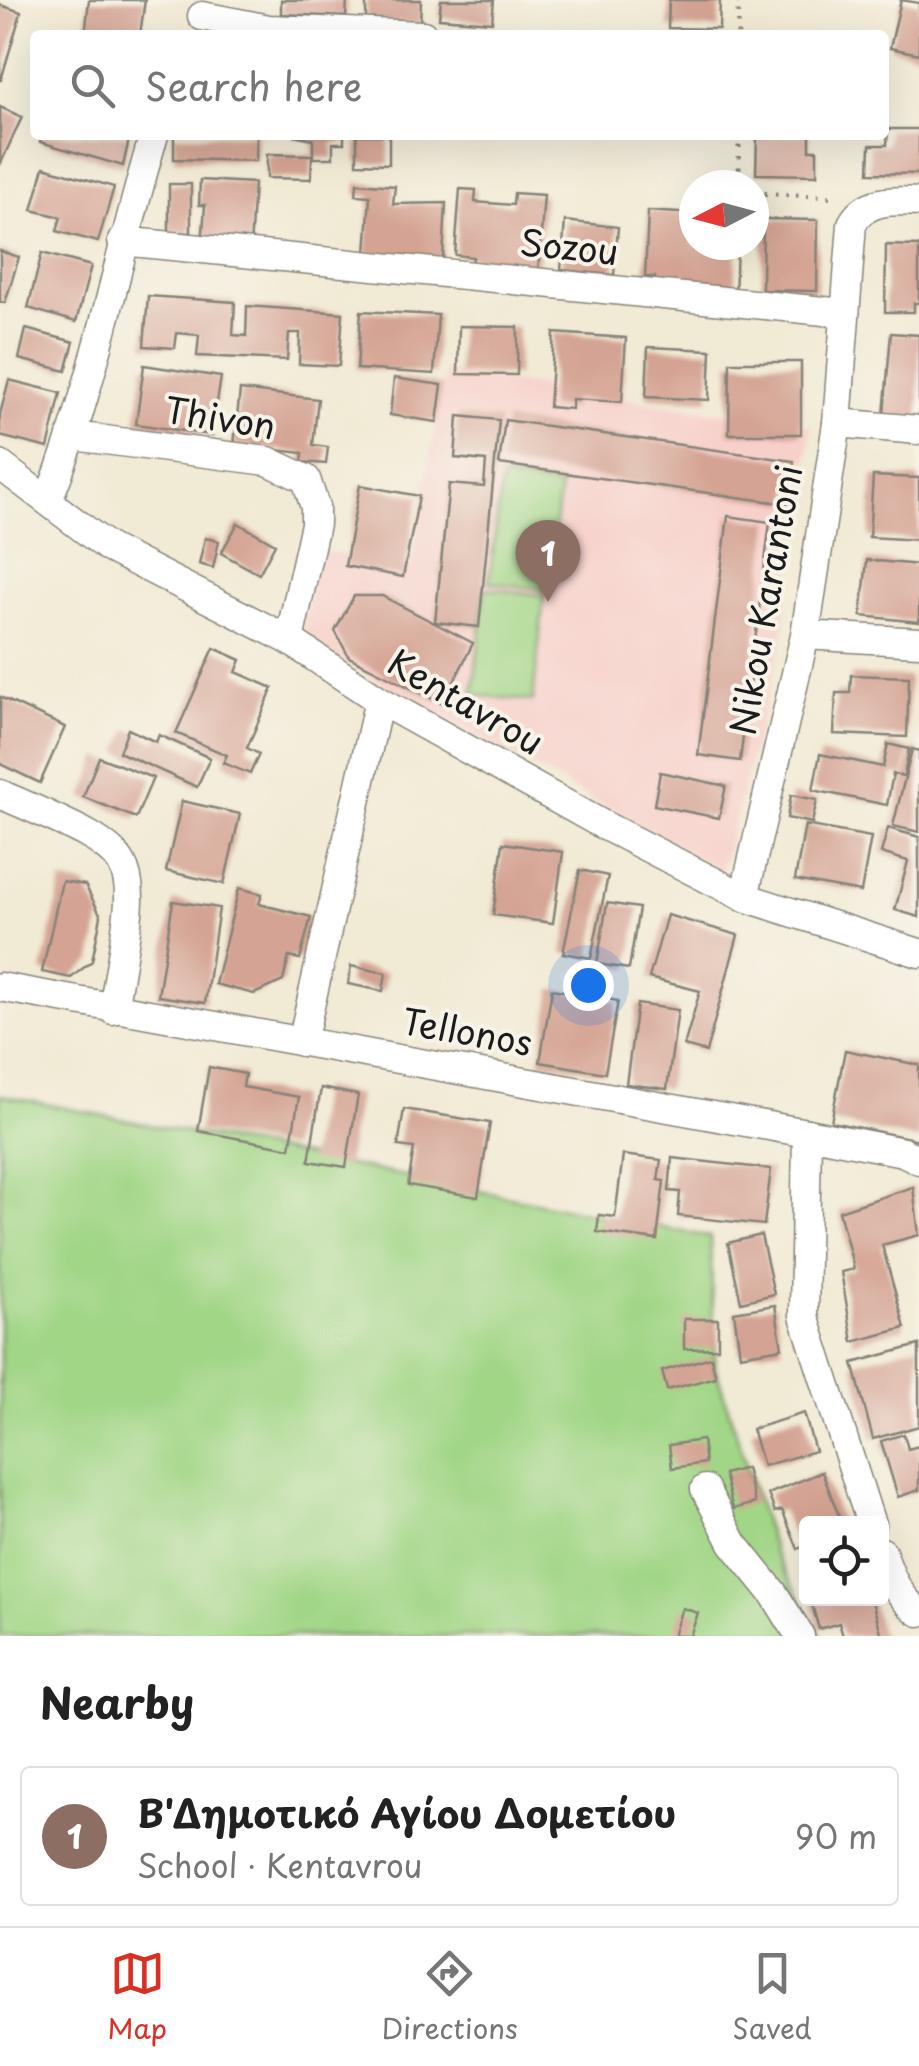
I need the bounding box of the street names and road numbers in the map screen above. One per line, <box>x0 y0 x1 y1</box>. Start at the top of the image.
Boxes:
street label: Sozou <box>518 214 621 277</box>
street label: Thivon <box>161 382 280 451</box>
street label: Nikou Karantoni <box>715 460 814 739</box>
street label: Kentavrou <box>378 635 554 767</box>
street label: Tellonos <box>398 993 537 1068</box>

